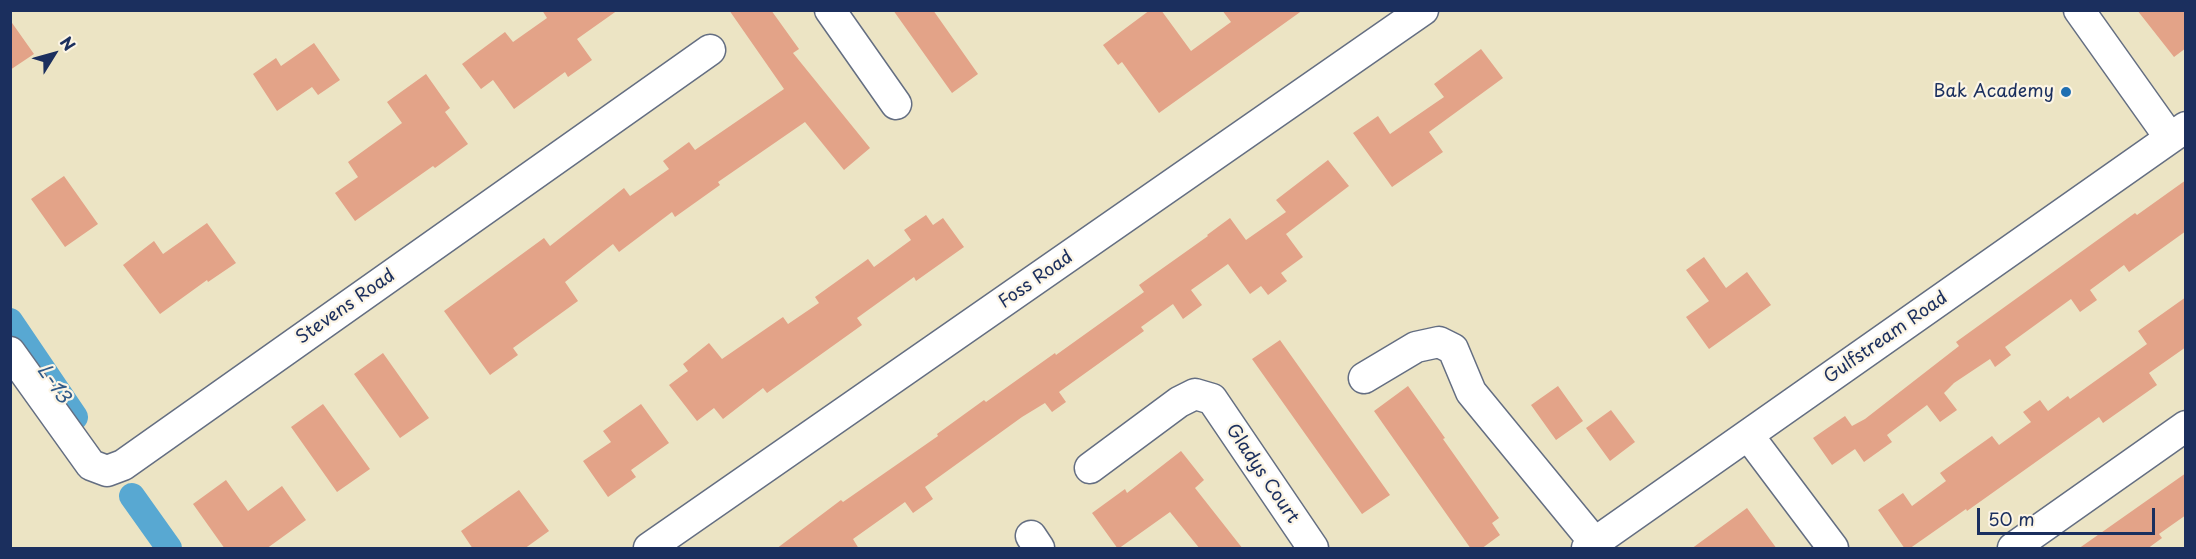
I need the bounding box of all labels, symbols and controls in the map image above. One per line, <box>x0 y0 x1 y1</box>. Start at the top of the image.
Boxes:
north arrow <box>24 24 84 84</box>
text: N <box>55 31 82 55</box>
place label: Bak Academy <box>1934 81 2054 103</box>
marker: Bak Academy <box>2059 85 2073 99</box>
street label: Foss Road <box>995 247 1077 313</box>
street label: Stevens Road <box>292 265 400 349</box>
street label: Gulfstream Road <box>1820 287 1952 389</box>
water label: L-13 <box>31 360 75 408</box>
street label: Gladys Court <box>1221 420 1303 528</box>
scale bar <box>1980 496 2158 534</box>
text: 50 m <box>1988 505 2035 532</box>

